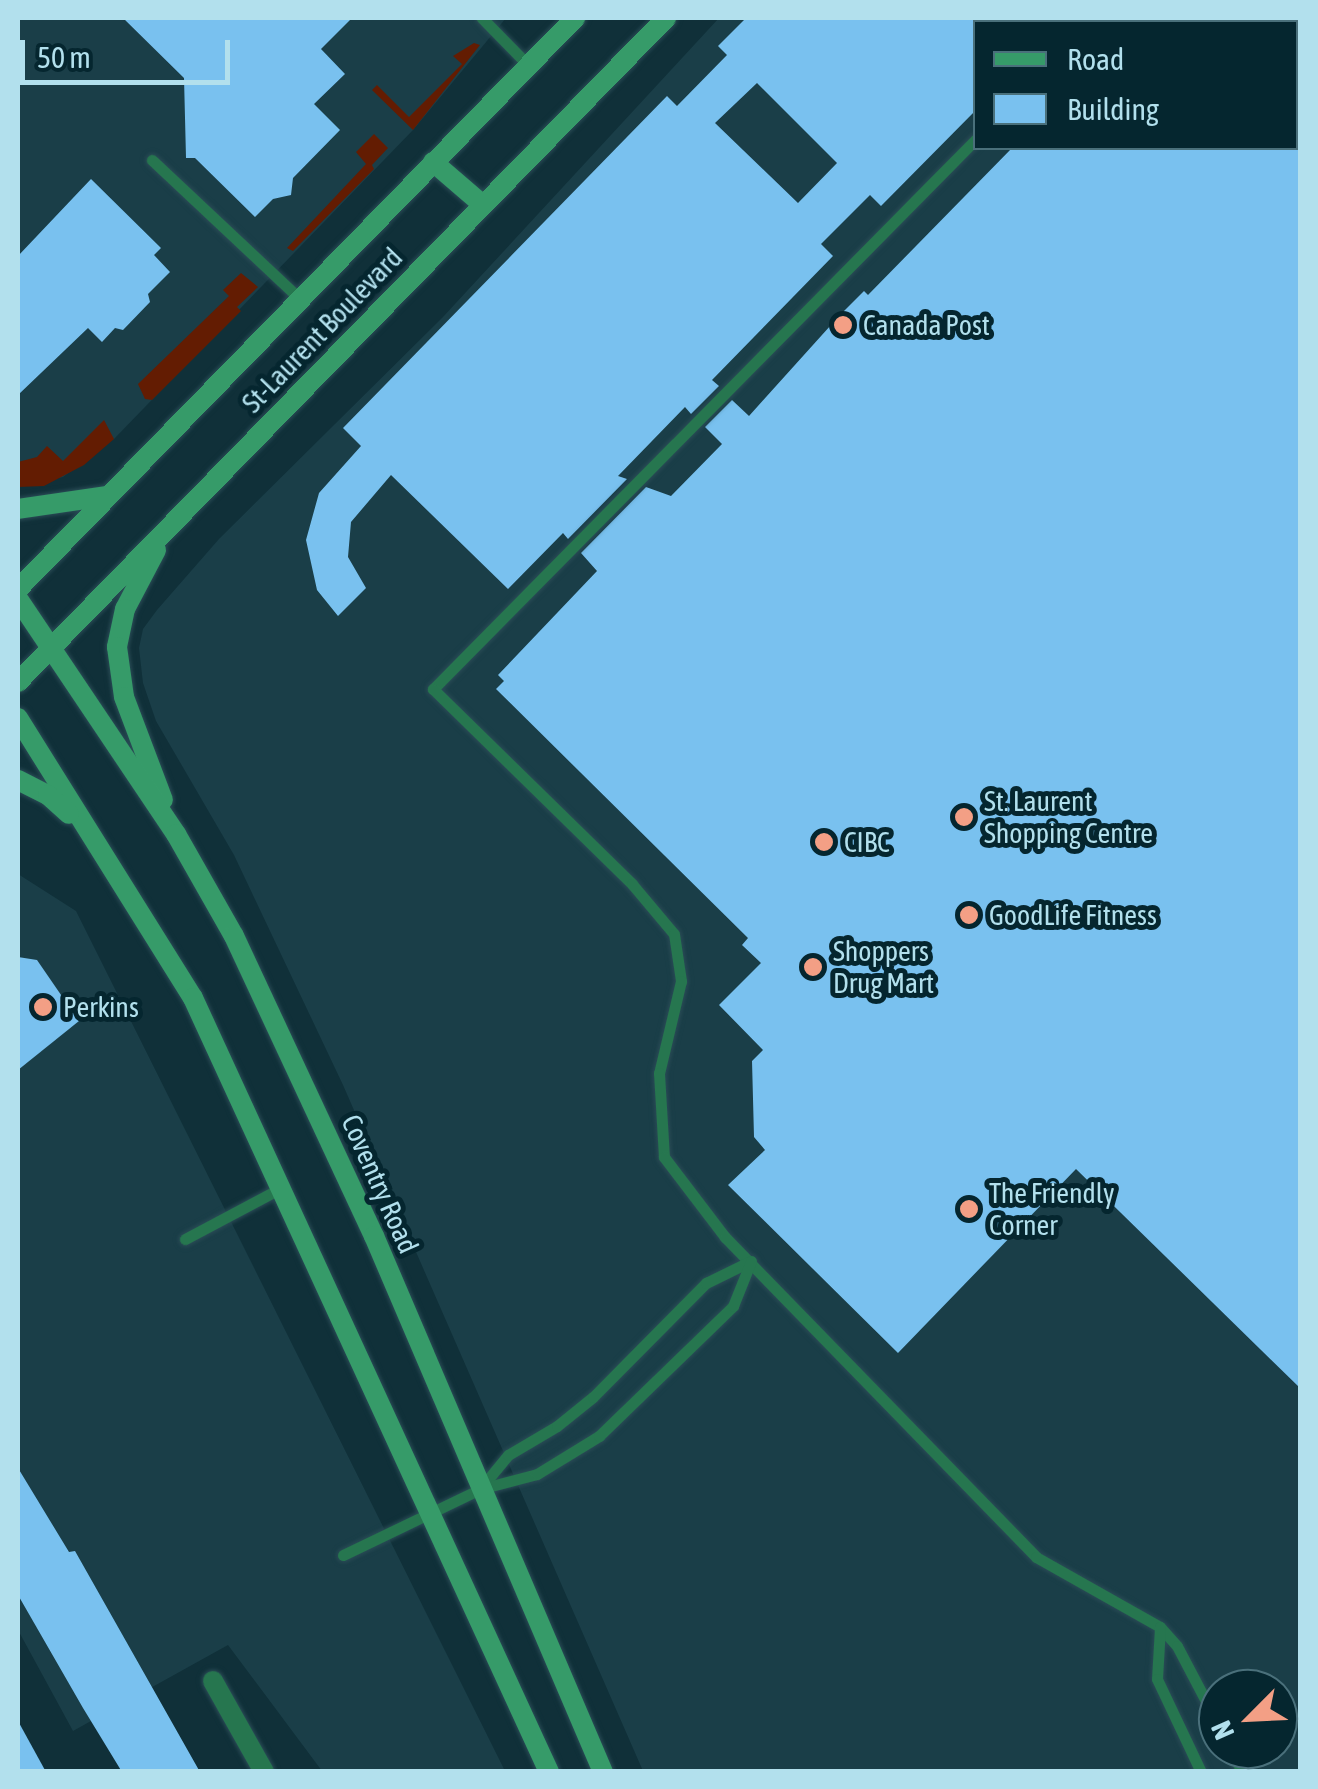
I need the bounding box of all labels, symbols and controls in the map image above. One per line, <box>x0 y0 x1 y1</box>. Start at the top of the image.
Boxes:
scale bar <box>25 20 235 82</box>
legend <box>973 20 1298 150</box>
text: 50 m <box>37 40 91 74</box>
text: Road <box>1067 42 1124 76</box>
text: Building <box>1067 92 1159 126</box>
street label: St-Laurent Boulevard <box>235 241 409 419</box>
place label: Canada Post <box>863 308 990 342</box>
marker: Canada Post <box>832 314 854 336</box>
place label: St. Laurent Shopping Centre <box>984 784 1153 850</box>
marker: St. Laurent Shopping Centre <box>953 806 975 828</box>
place label: CIBC <box>844 825 890 859</box>
marker: CIBC <box>813 831 835 853</box>
place label: GoodLife Fitness <box>989 898 1157 932</box>
marker: GoodLife Fitness <box>958 904 980 926</box>
place label: Shoppers Drug Mart <box>833 934 934 1000</box>
marker: Shoppers Drug Mart <box>802 956 824 978</box>
place label: Perkins <box>63 990 139 1024</box>
marker: Perkins <box>32 996 54 1018</box>
street label: Coventry Road <box>335 1109 425 1259</box>
place label: The Friendly Corner <box>989 1176 1115 1242</box>
marker: The Friendly Corner <box>958 1198 980 1220</box>
north arrow <box>1198 1669 1298 1769</box>
text: N <box>1204 1716 1240 1744</box>

